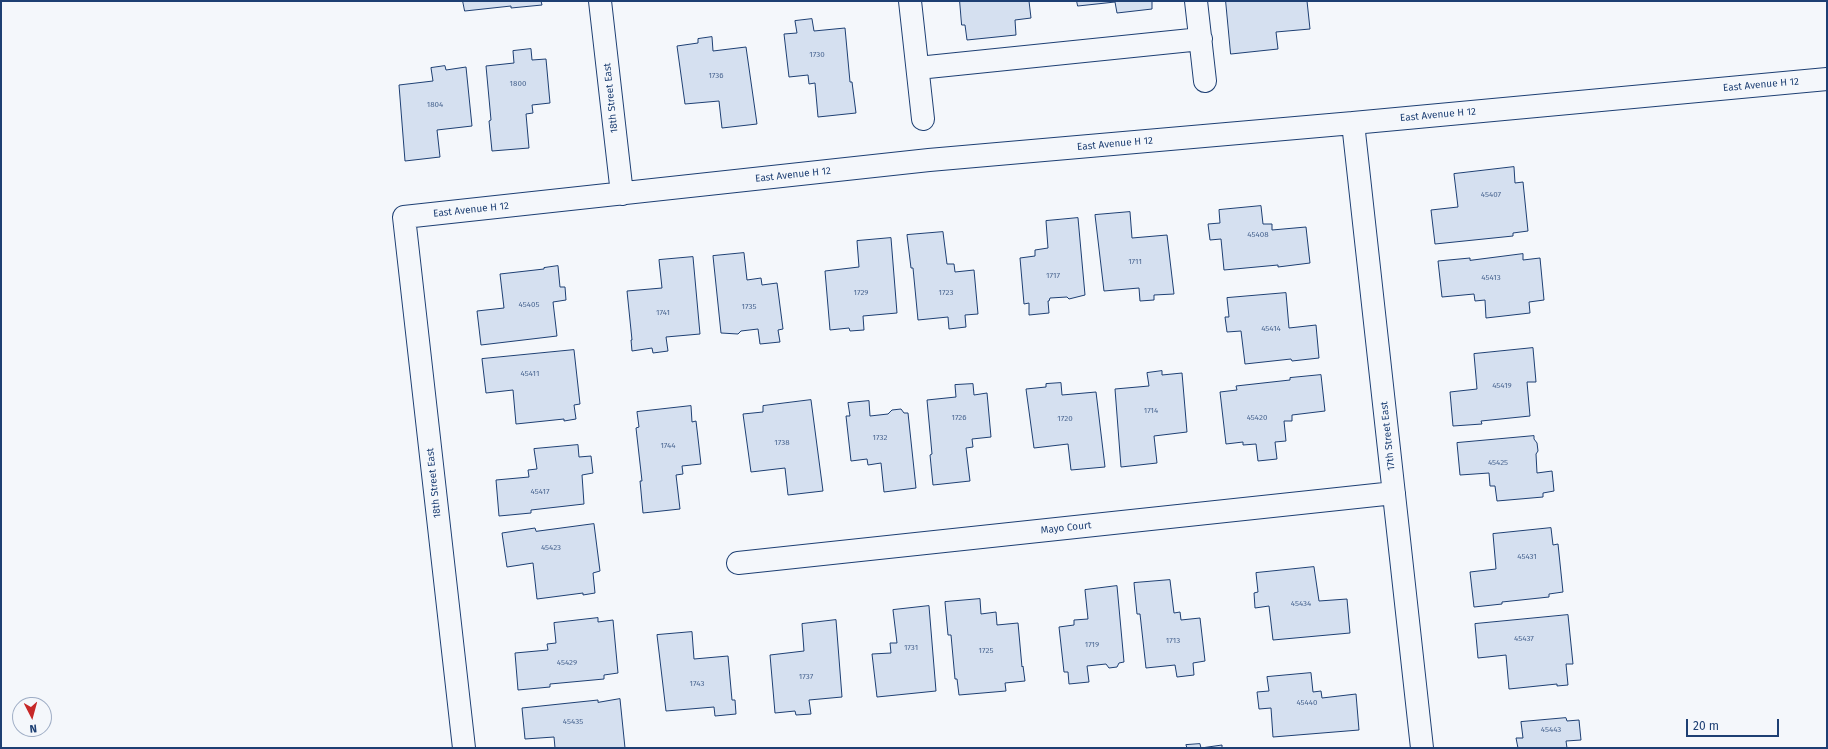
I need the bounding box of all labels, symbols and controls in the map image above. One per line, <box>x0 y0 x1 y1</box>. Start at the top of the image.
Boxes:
house number: 1730 <box>809 50 825 60</box>
street label: 18th Street East <box>601 62 621 134</box>
house number: 1736 <box>708 71 724 81</box>
street label: East Avenue H 12 <box>1723 76 1799 94</box>
house number: 1800 <box>510 79 526 89</box>
house number: 1804 <box>427 100 443 110</box>
street label: East Avenue H 12 <box>1400 106 1476 124</box>
street label: East Avenue H 12 <box>1077 135 1153 153</box>
street label: East Avenue H 12 <box>755 165 831 185</box>
house number: 45407 <box>1481 190 1501 200</box>
street label: East Avenue H 12 <box>433 200 509 220</box>
house number: 45408 <box>1247 230 1269 240</box>
house number: 1711 <box>1128 257 1142 267</box>
house number: 1717 <box>1046 271 1060 281</box>
house number: 45413 <box>1481 273 1501 283</box>
house number: 1729 <box>854 288 868 298</box>
house number: 1723 <box>939 288 953 298</box>
house number: 45405 <box>519 300 539 310</box>
house number: 1735 <box>742 302 756 312</box>
house number: 1741 <box>656 308 670 318</box>
house number: 45414 <box>1261 324 1281 334</box>
house number: 45411 <box>521 369 539 379</box>
house number: 45419 <box>1492 381 1512 391</box>
street label: 17th Street East <box>1378 401 1398 471</box>
house number: 1714 <box>1144 406 1158 416</box>
house number: 1726 <box>951 413 967 423</box>
house number: 45420 <box>1247 413 1267 423</box>
house number: 1720 <box>1057 414 1073 424</box>
house number: 1732 <box>873 433 887 443</box>
house number: 1738 <box>774 438 790 448</box>
house number: 1744 <box>660 441 676 451</box>
street label: 18th Street East <box>424 447 444 519</box>
house number: 45425 <box>1488 458 1508 468</box>
house number: 45417 <box>531 487 549 497</box>
street label: Mayo Court <box>1040 519 1092 537</box>
house number: 45423 <box>541 543 561 553</box>
house number: 45431 <box>1517 552 1537 562</box>
house number: 45434 <box>1291 599 1311 609</box>
house number: 45437 <box>1514 634 1534 644</box>
house number: 1713 <box>1166 636 1180 646</box>
house number: 1719 <box>1085 640 1099 650</box>
house number: 1731 <box>904 643 918 653</box>
house number: 1725 <box>979 646 993 656</box>
house number: 45429 <box>557 658 577 668</box>
house number: 1737 <box>799 672 813 682</box>
house number: 1743 <box>690 679 704 689</box>
north arrow <box>12 697 52 737</box>
house number: 45440 <box>1296 698 1318 708</box>
scale bar <box>1688 711 1781 737</box>
house number: 45435 <box>563 717 583 727</box>
text: 20 m <box>1693 719 1719 733</box>
text: N <box>29 722 38 735</box>
house number: 45443 <box>1541 725 1561 735</box>

